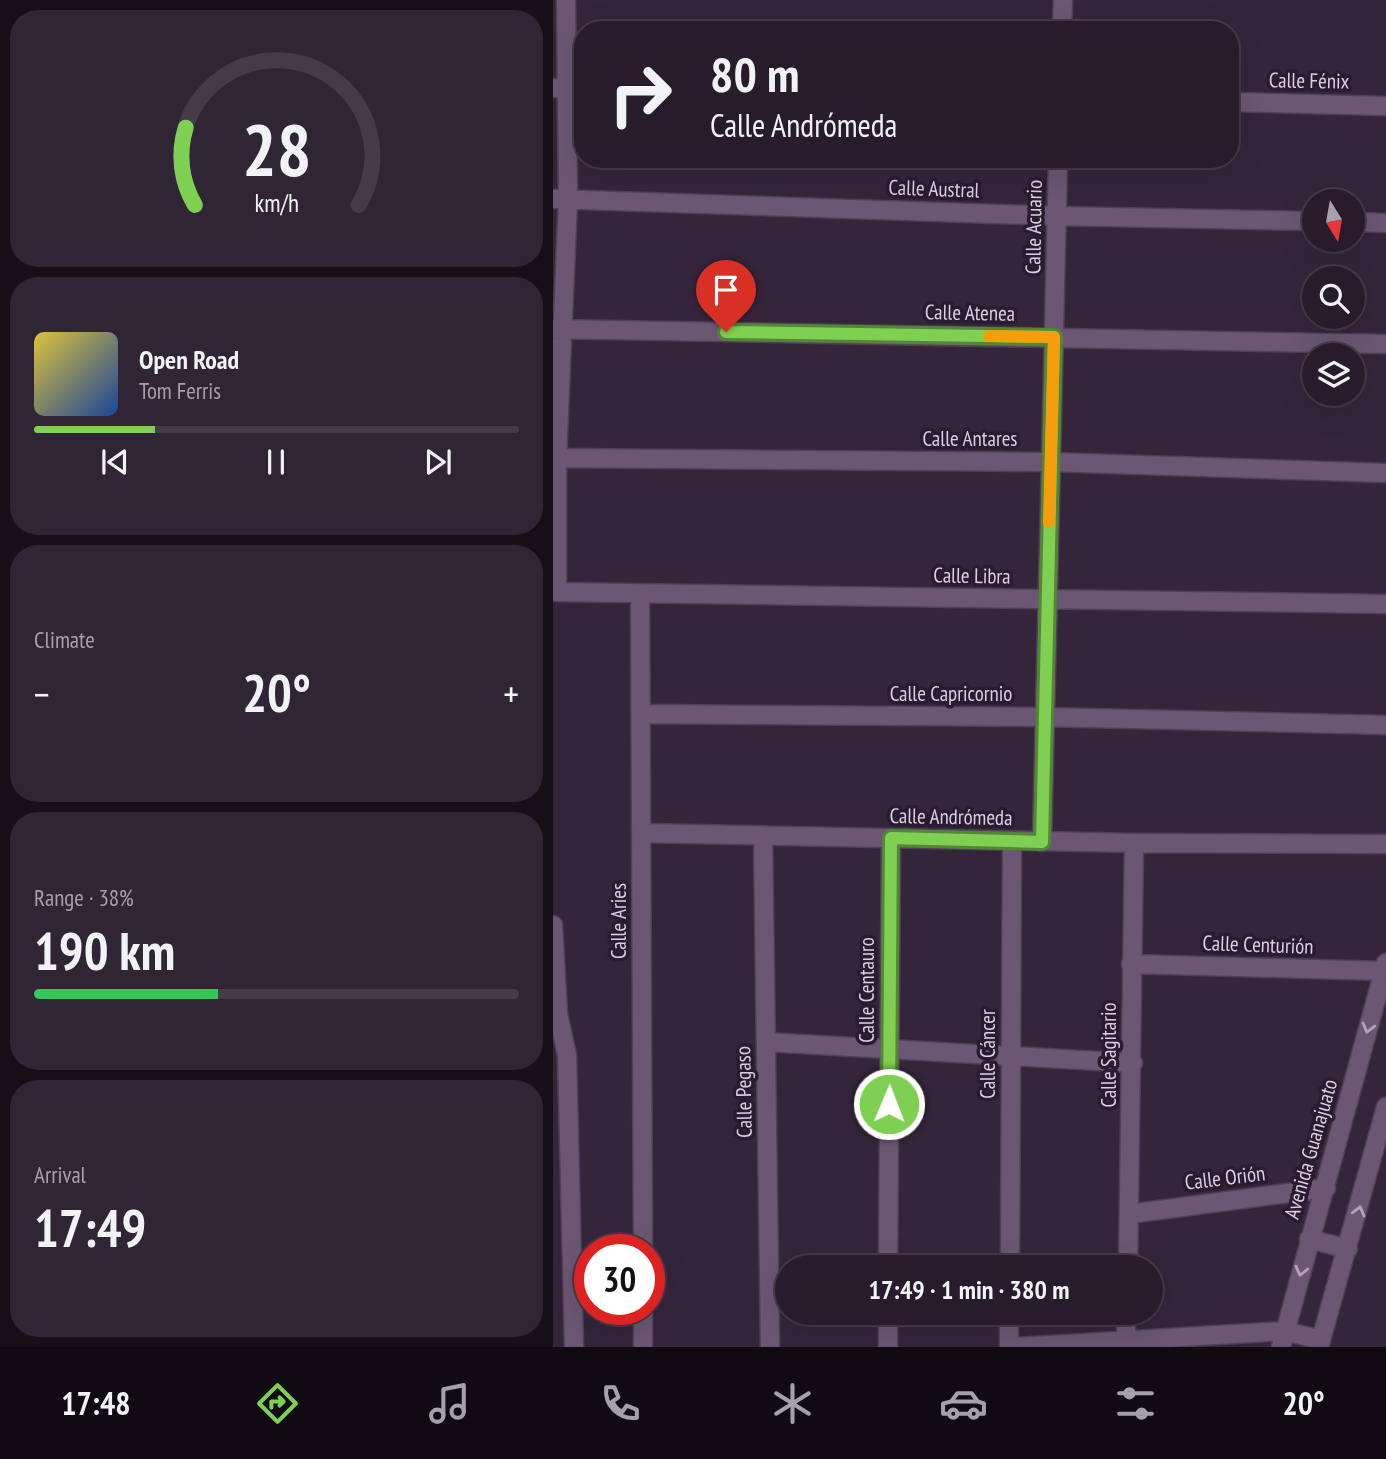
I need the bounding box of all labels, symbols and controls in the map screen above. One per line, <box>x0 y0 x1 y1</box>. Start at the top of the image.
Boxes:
text: 80 m <box>710 42 799 106</box>
icon: right <box>595 49 686 140</box>
street label: Calle Fénix <box>1269 66 1350 95</box>
text: 28 <box>242 101 311 195</box>
text: Calle Andrómeda <box>710 104 897 146</box>
street label: Calle Austral <box>888 173 980 204</box>
street label: Calle Acuario <box>1019 180 1048 274</box>
text: km/h <box>254 187 299 219</box>
north arrow <box>1302 189 1365 252</box>
map controls <box>1302 189 1365 406</box>
pin <box>696 260 756 332</box>
button: search <box>1302 266 1365 329</box>
icon: arrive <box>707 271 745 309</box>
street label: Calle Atenea <box>925 298 1015 327</box>
text: Open Road <box>139 343 239 376</box>
button: layers <box>1302 343 1365 406</box>
text: Tom Ferris <box>139 376 221 405</box>
street label: Calle Antares <box>923 425 1017 452</box>
icon: previous <box>96 443 134 481</box>
icon: pause <box>257 443 295 481</box>
icon: next <box>419 443 457 481</box>
street label: Calle Libra <box>933 561 1011 590</box>
text: Climate <box>34 625 95 654</box>
text: 20° <box>242 659 311 726</box>
text: − <box>34 669 50 718</box>
text: + <box>503 669 519 718</box>
street label: Calle Capricornio <box>890 680 1012 707</box>
street label: Calle Andrómeda <box>889 802 1013 831</box>
text: Range · 38% <box>34 883 134 912</box>
street label: Calle Aries <box>605 883 632 959</box>
text: 190 km <box>34 917 175 984</box>
street label: Calle Centurión <box>1202 929 1314 960</box>
street label: Calle Centauro <box>853 937 880 1043</box>
street label: Calle Sagitario <box>1095 1002 1122 1108</box>
street label: Calle Cáncer <box>974 1009 1001 1099</box>
one-way arrow <box>1362 1022 1376 1034</box>
street label: Calle Pegaso <box>729 1046 758 1138</box>
position arrow <box>852 1067 926 1141</box>
street label: Avenida Guanajuato <box>1278 1076 1343 1222</box>
street label: Calle Orión <box>1183 1159 1267 1196</box>
text: Arrival <box>34 1160 86 1189</box>
text: 17:49 <box>34 1194 146 1261</box>
one-way arrow <box>1350 1205 1365 1217</box>
speed limit sign: 30 <box>574 1234 665 1325</box>
one-way arrow <box>1295 1265 1309 1277</box>
text: 17:49 · 1 min · 380 m <box>869 1273 1069 1306</box>
icon: directions <box>253 1379 302 1428</box>
icon: music <box>425 1379 474 1428</box>
icon: phone <box>596 1379 645 1428</box>
icon: climate <box>768 1379 817 1428</box>
icon: car <box>939 1379 988 1428</box>
icon: filters <box>1111 1379 1160 1428</box>
text: 17:48 <box>61 1382 131 1424</box>
text: 20° <box>1282 1382 1325 1424</box>

